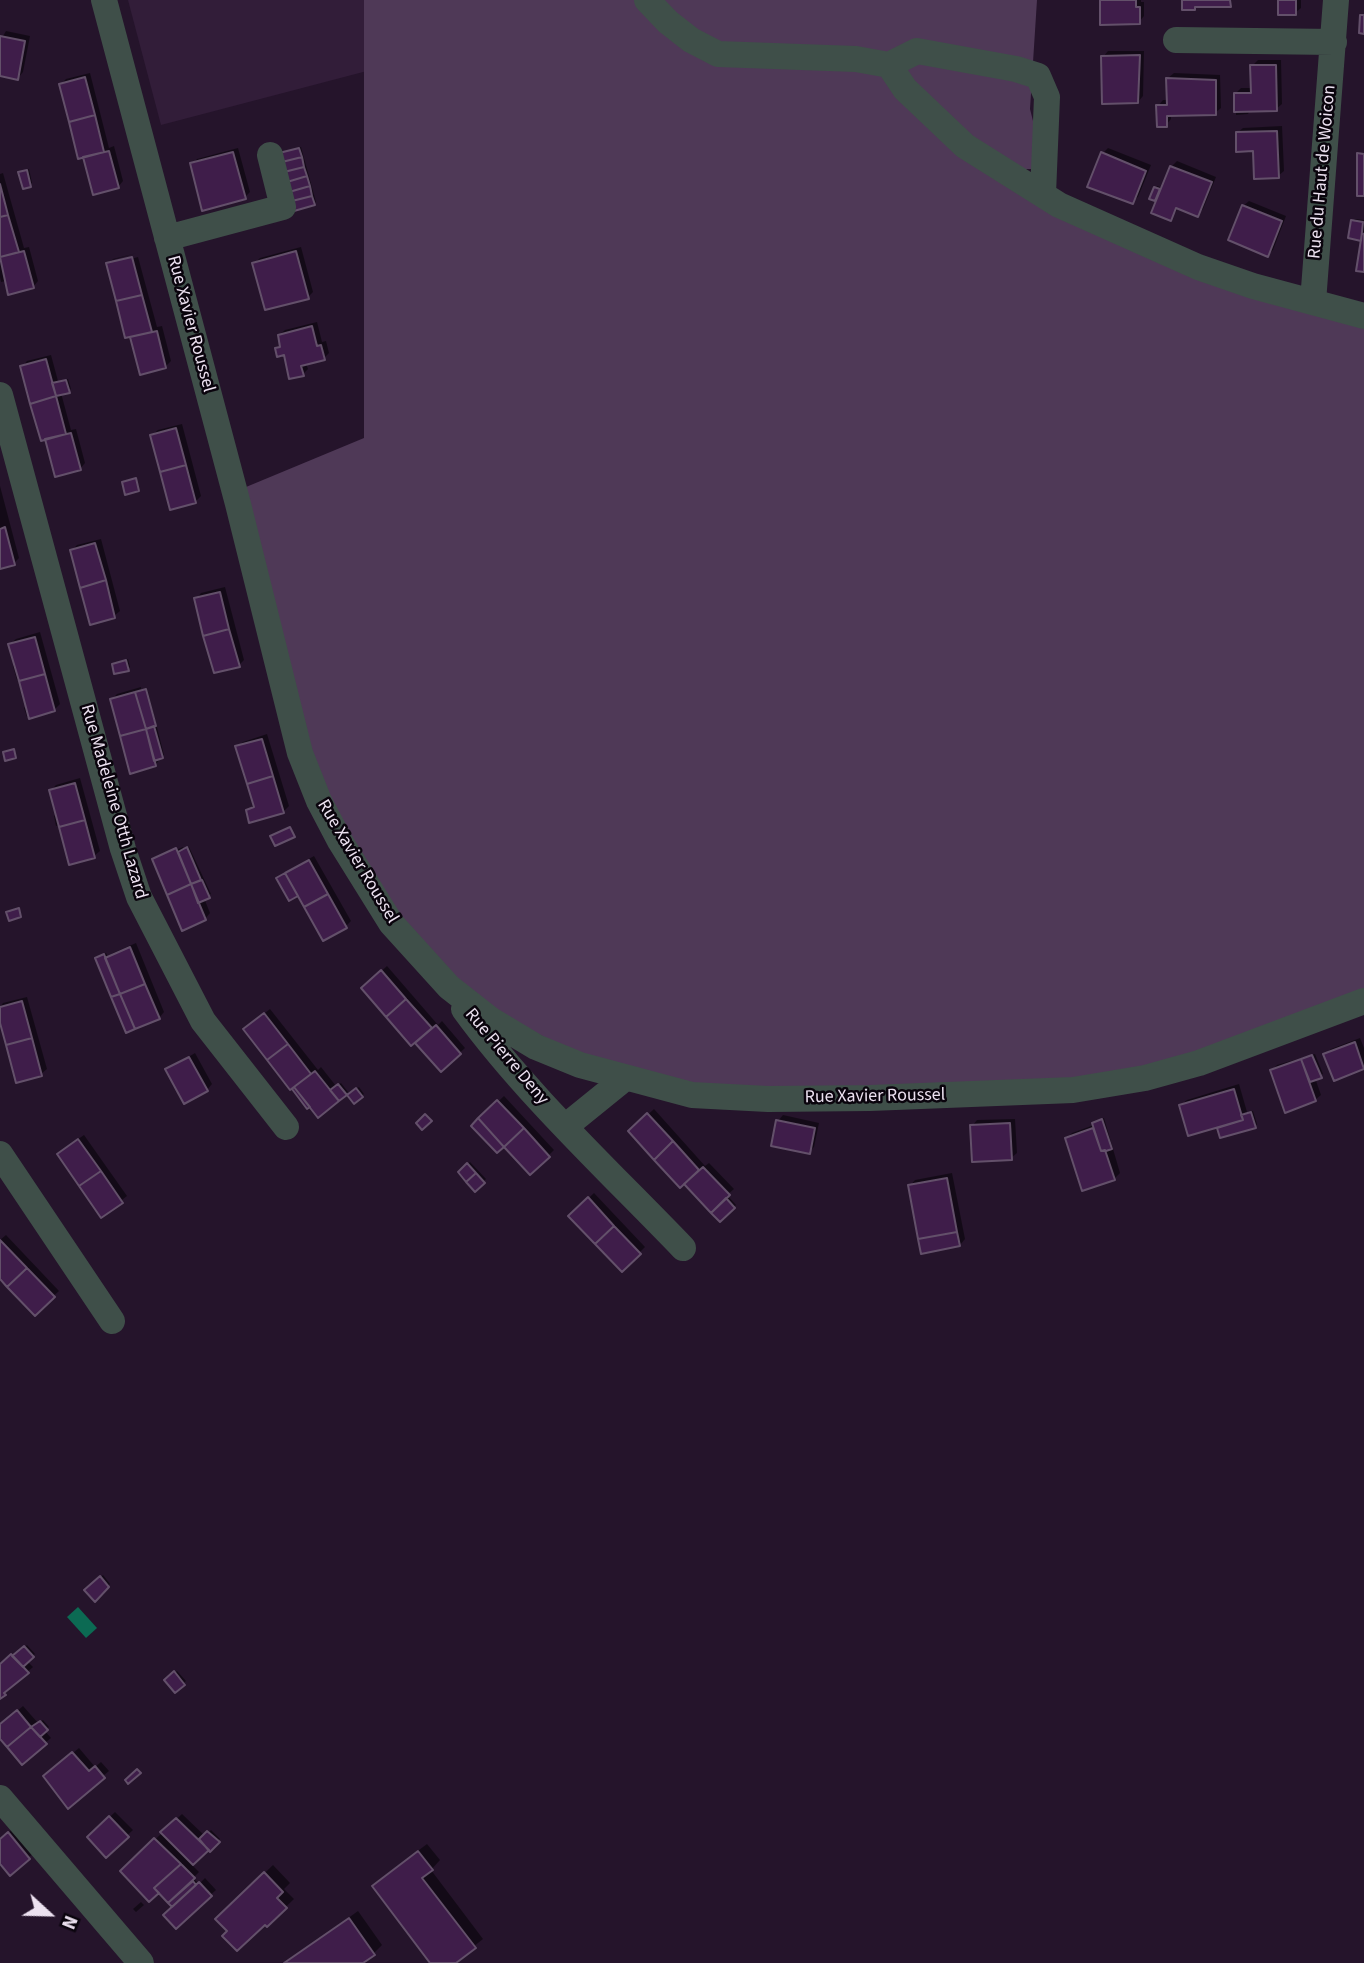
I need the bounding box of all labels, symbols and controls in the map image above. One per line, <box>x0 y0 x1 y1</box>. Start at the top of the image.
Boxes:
street label: Rue du Haut de Woicon <box>1305 84 1341 260</box>
street label: Rue Xavier Roussel <box>161 253 219 395</box>
street label: Rue Madeleine Otth Lazard <box>75 702 151 902</box>
street label: Rue Xavier Roussel <box>312 796 402 928</box>
street label: Rue Pierre Deny <box>459 1004 553 1110</box>
street label: Rue Xavier Roussel <box>805 1085 945 1109</box>
north arrow <box>14 1879 84 1949</box>
text: N <box>54 1911 84 1933</box>

